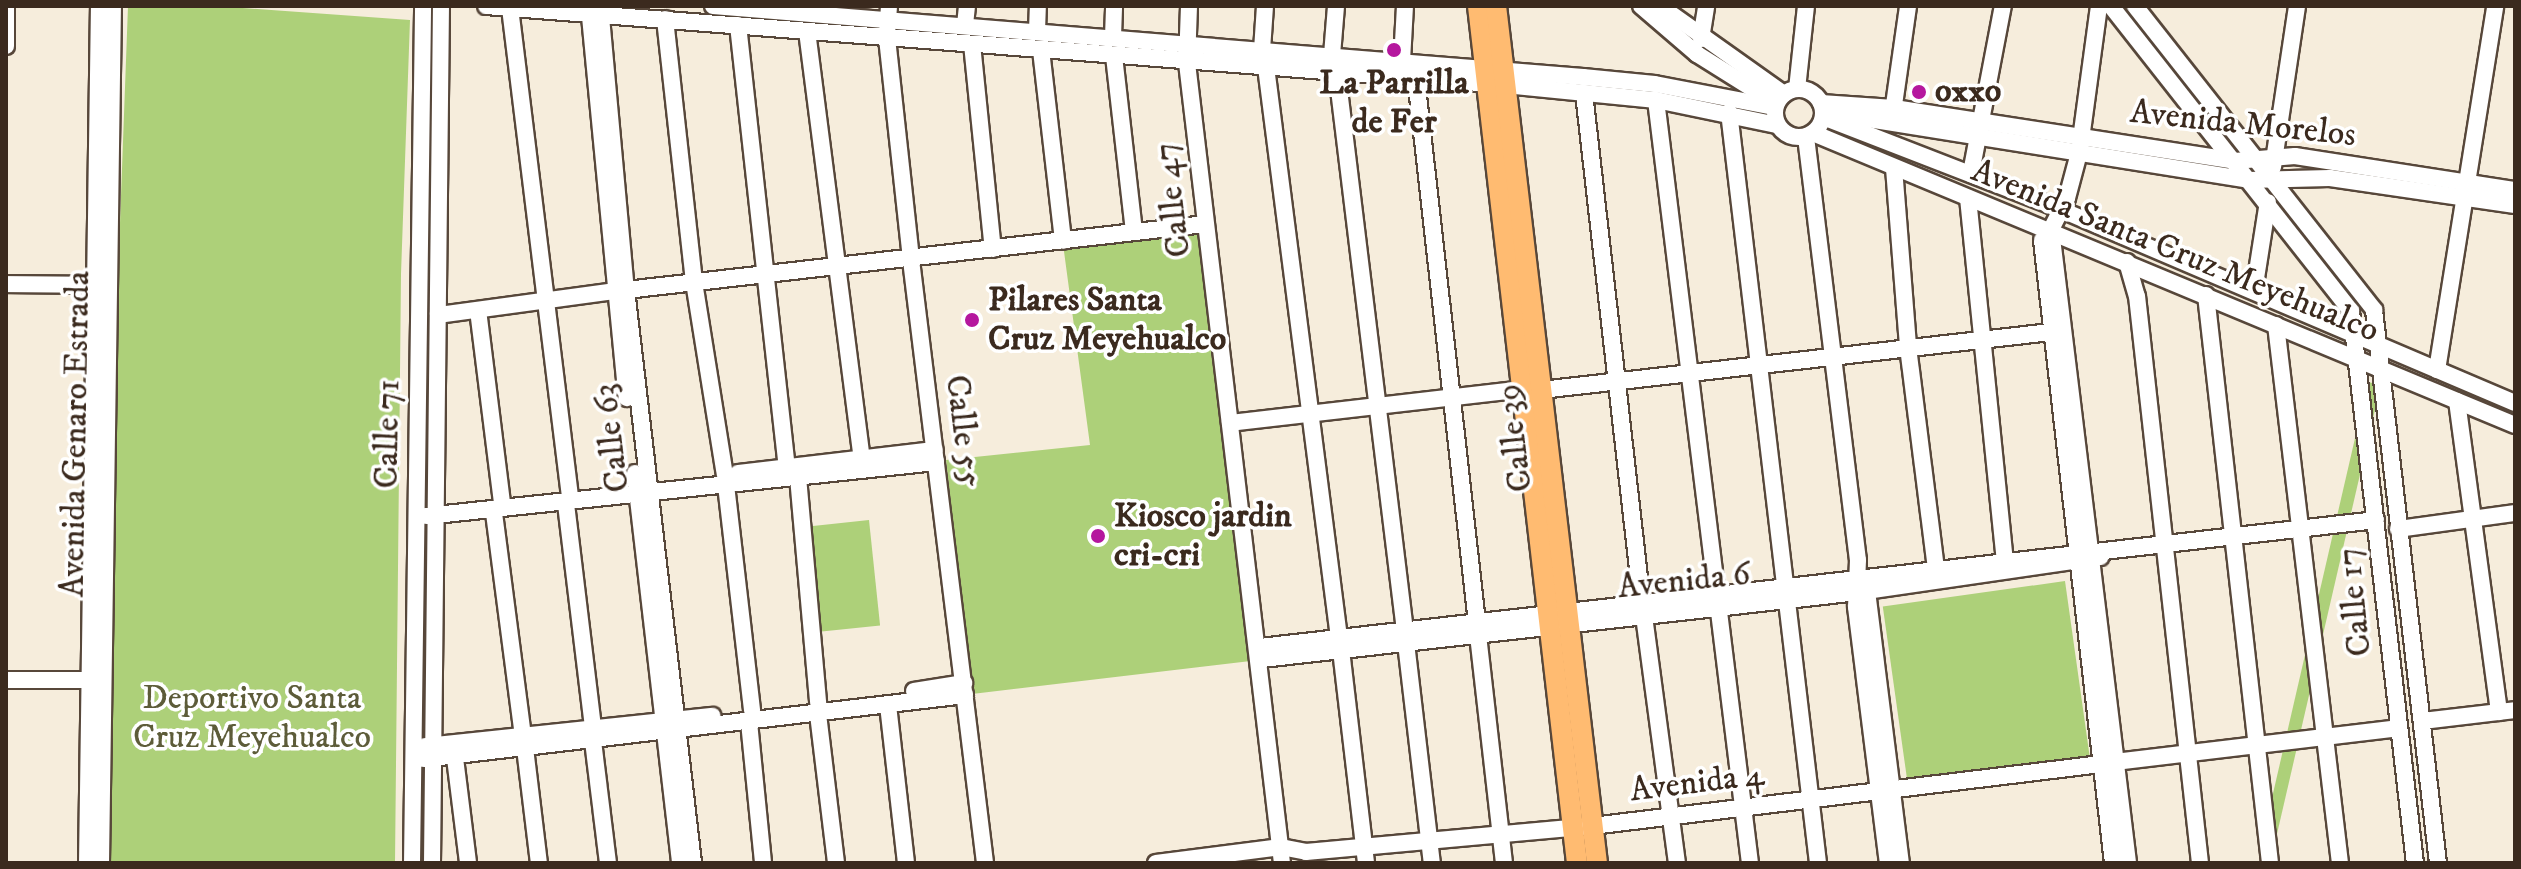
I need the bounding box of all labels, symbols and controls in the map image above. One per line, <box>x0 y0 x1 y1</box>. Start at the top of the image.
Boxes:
marker: La Parrilla de Fer <box>1385 41 1403 59</box>
place label: La Parrilla de Fer <box>1319 63 1469 142</box>
place label: oxxo <box>1935 72 2001 112</box>
marker: oxxo <box>1910 83 1928 101</box>
street label: Avenida Morelos <box>2128 92 2358 156</box>
street label: Calle 47 <box>1146 140 1200 260</box>
street label: Avenida Santa Cruz Meyehualco <box>1965 150 2385 352</box>
street label: Avenida Genaro Estrada <box>53 270 99 598</box>
place label: Pilares Santa Cruz Meyehualco <box>988 280 1226 360</box>
marker: Pilares Santa Cruz Meyehualco <box>963 311 981 329</box>
street label: Calle 55 <box>936 373 990 489</box>
street label: Calle 71 <box>367 379 409 489</box>
street label: Calle 63 <box>585 381 639 495</box>
street label: Calle 39 <box>1488 382 1542 494</box>
place label: Kiosco jardin cri-cri <box>1114 496 1292 576</box>
marker: Kiosco jardin cri-cri <box>1089 527 1107 545</box>
street label: Calle 17 <box>2329 546 2381 658</box>
street label: Avenida 6 <box>1616 554 1752 608</box>
park label: Deportivo Santa Cruz Meyehualco <box>133 678 371 758</box>
street label: Avenida 4 <box>1628 755 1766 811</box>

